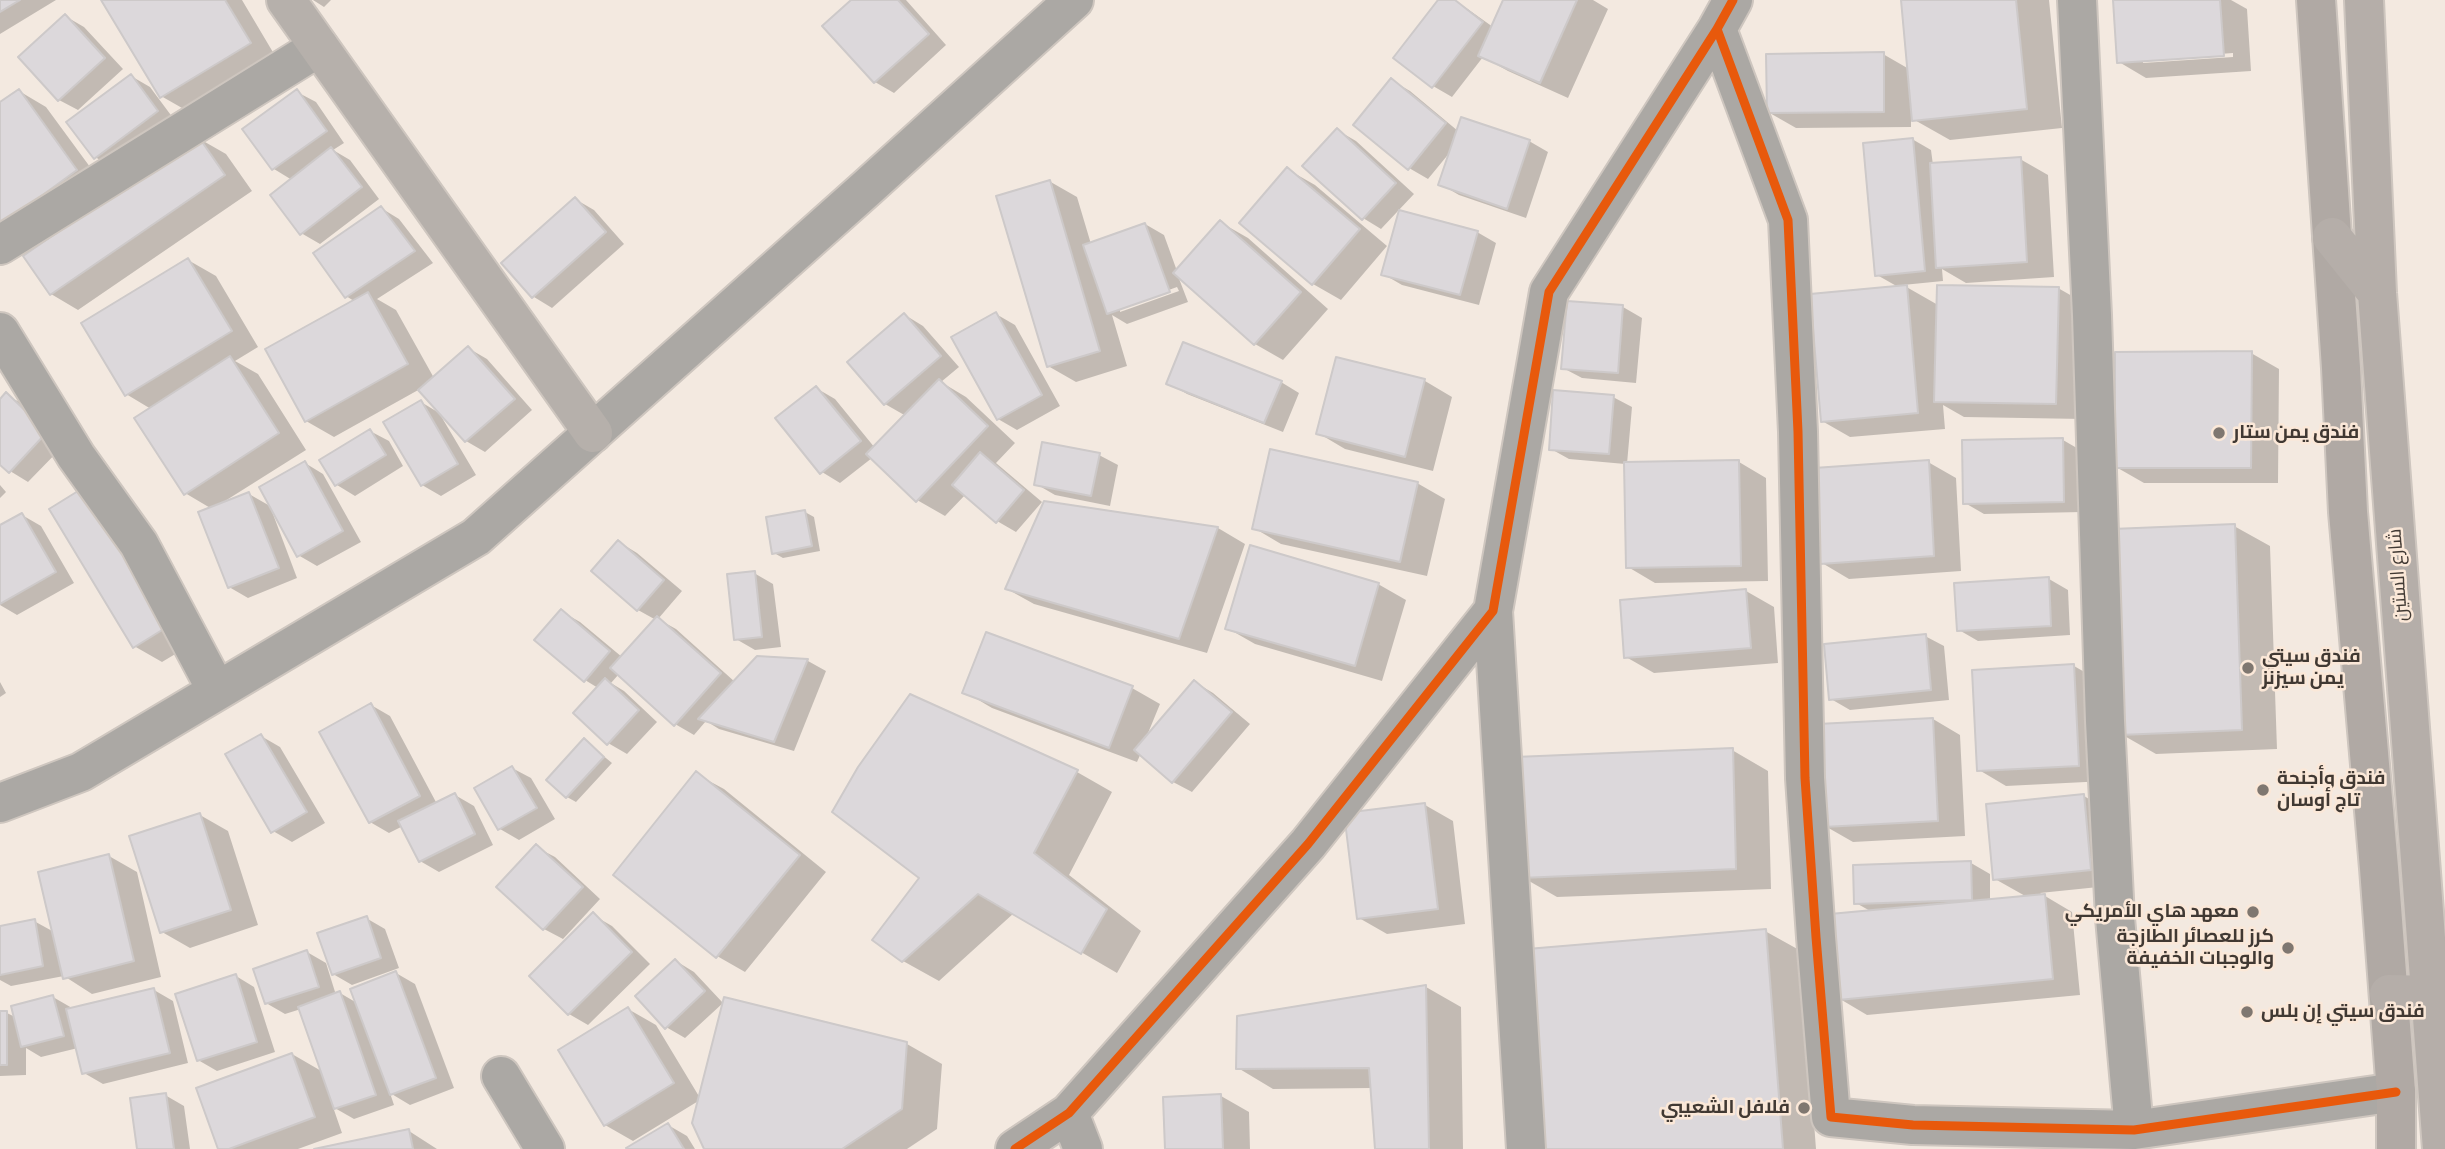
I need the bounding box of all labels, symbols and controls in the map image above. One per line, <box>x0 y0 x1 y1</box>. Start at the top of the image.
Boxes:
place label: فندق يمن ستار <box>2233 422 2359 444</box>
marker: فندق يمن ستار <box>2211 425 2227 441</box>
street label: شارع الستين <box>2384 528 2414 622</box>
place label: فندق سيتي يمن سيزنز <box>2262 646 2361 690</box>
marker: فندق سيتي يمن سيزنز <box>2240 660 2256 676</box>
place label: فندق وأجنحة تاج أوسان <box>2277 768 2385 812</box>
marker: فندق وأجنحة تاج أوسان <box>2255 782 2271 798</box>
place label: معهد هاي الأمريكي <box>2065 901 2239 923</box>
marker: معهد هاي الأمريكي <box>2245 904 2261 920</box>
place label: كرز للعصائر الطازجة والوجبات الخفيفة <box>2117 926 2274 970</box>
marker: كرز للعصائر الطازجة والوجبات الخفيفة <box>2280 940 2296 956</box>
place label: فندق سيتي إن بلس <box>2261 1001 2425 1023</box>
marker: فندق سيتي إن بلس <box>2239 1004 2255 1020</box>
place label: فلافل الشعيبي <box>1661 1097 1790 1119</box>
marker: فلافل الشعيبي <box>1796 1100 1812 1116</box>

